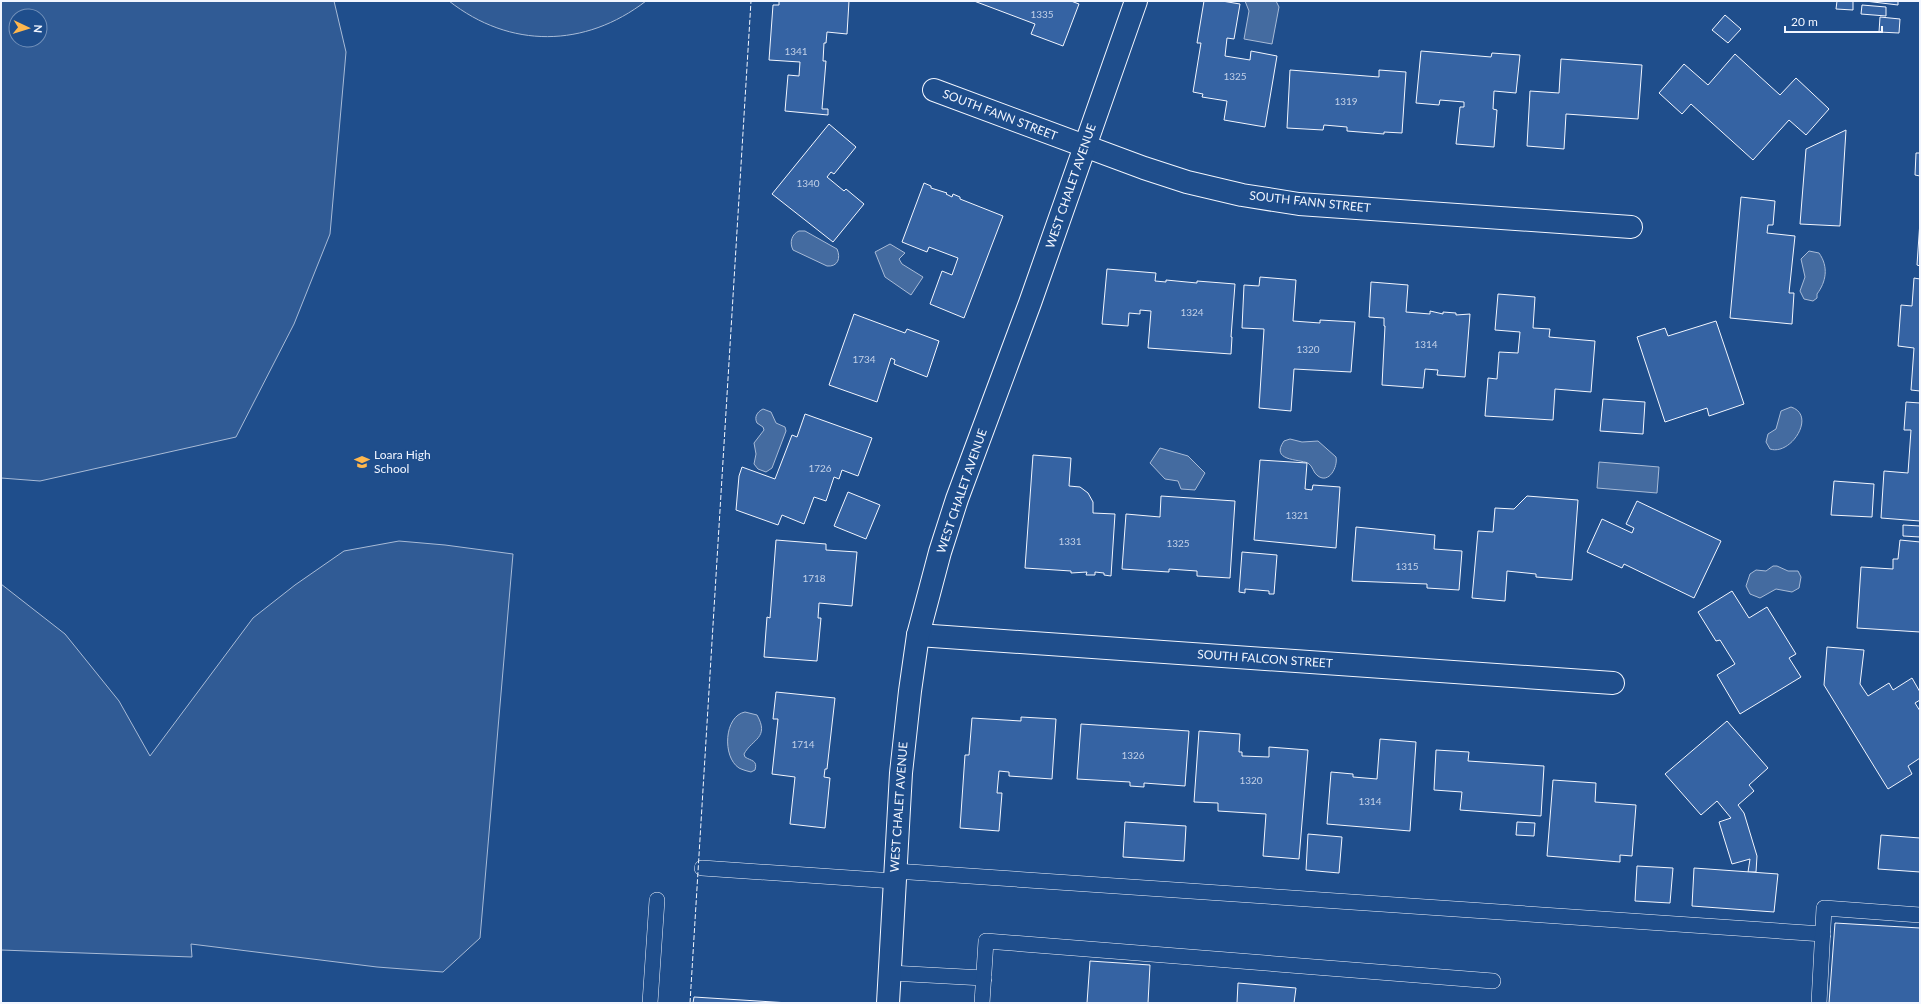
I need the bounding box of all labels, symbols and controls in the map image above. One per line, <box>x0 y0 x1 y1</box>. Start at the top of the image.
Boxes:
north arrow <box>8 8 48 48</box>
house number: 1335 <box>1030 8 1054 20</box>
scale bar <box>1785 8 1882 34</box>
text: 20 m <box>1791 14 1818 29</box>
text: N <box>32 24 45 33</box>
house number: 1341 <box>784 45 808 57</box>
house number: 1325 <box>1223 70 1247 82</box>
street label: SOUTH FANN STREET <box>941 86 1060 143</box>
house number: 1319 <box>1334 95 1358 107</box>
street label: WEST CHALET AVENUE <box>1042 121 1099 250</box>
house number: 1340 <box>796 177 820 189</box>
street label: SOUTH FANN STREET <box>1249 188 1371 215</box>
house number: 1324 <box>1180 306 1204 318</box>
house number: 1314 <box>1414 338 1438 350</box>
house number: 1320 <box>1296 343 1320 355</box>
house number: 1734 <box>852 353 876 365</box>
street label: WEST CHALET AVENUE <box>933 426 990 555</box>
place label: Loara High School <box>374 447 431 476</box>
school or university icon: Loara High School <box>353 453 371 471</box>
house number: 1726 <box>808 462 832 474</box>
house number: 1321 <box>1285 509 1309 521</box>
house number: 1331 <box>1058 535 1082 547</box>
house number: 1325 <box>1166 537 1190 549</box>
house number: 1315 <box>1395 560 1419 572</box>
house number: 1718 <box>802 572 826 584</box>
street label: SOUTH FALCON STREET <box>1197 646 1333 671</box>
house number: 1714 <box>791 738 815 750</box>
street label: WEST CHALET AVENUE <box>886 741 911 873</box>
house number: 1326 <box>1121 749 1145 761</box>
house number: 1320 <box>1239 774 1263 786</box>
house number: 1314 <box>1358 795 1382 807</box>

